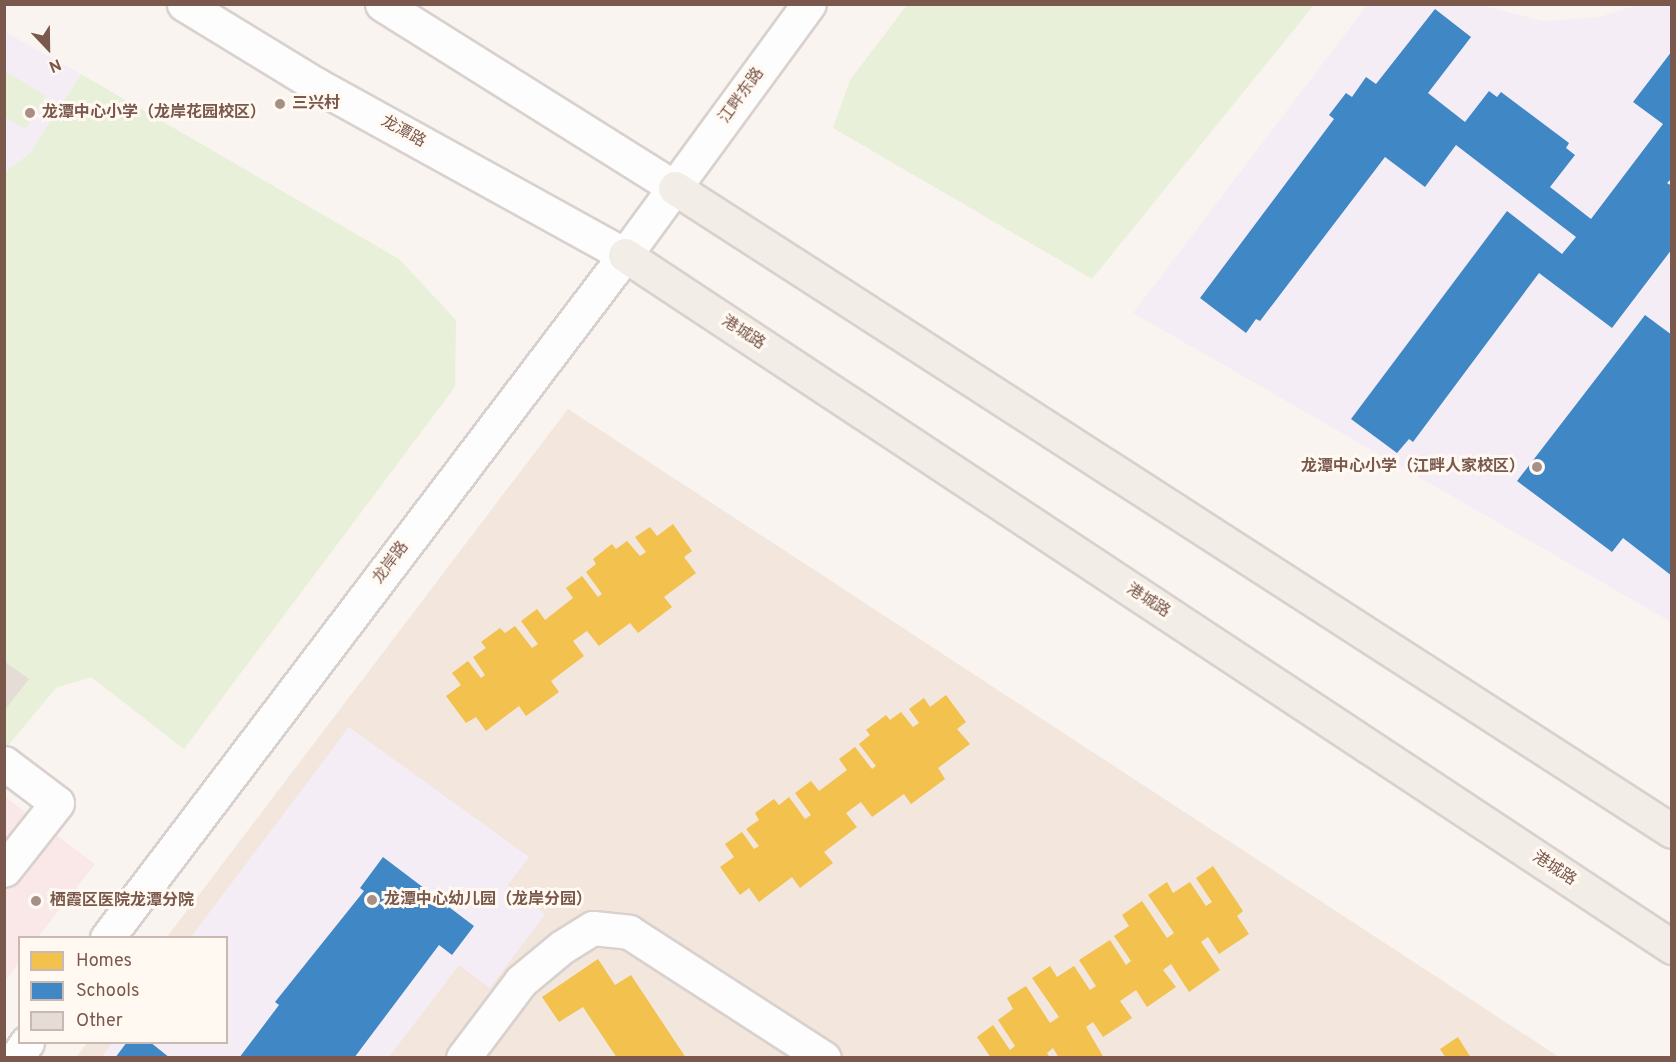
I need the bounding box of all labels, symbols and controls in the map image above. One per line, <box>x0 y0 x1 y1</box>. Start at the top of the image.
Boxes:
north arrow <box>18 18 78 78</box>
text: N <box>46 53 64 76</box>
street label: 江畔东路 <box>715 64 769 128</box>
place label: 三兴村 <box>292 94 340 114</box>
marker: 三兴村 <box>273 97 287 111</box>
place label: 龙潭中心小学（龙岸花园校区） <box>42 103 266 123</box>
marker: 龙潭中心小学（龙岸花园校区） <box>23 106 37 120</box>
street label: 龙潭路 <box>377 112 429 152</box>
street label: 港城路 <box>718 312 768 354</box>
place label: 龙潭中心小学（江畔人家校区） <box>1301 457 1525 477</box>
marker: 龙潭中心小学（江畔人家校区） <box>1530 460 1544 474</box>
street label: 龙岸路 <box>369 538 413 588</box>
street label: 港城路 <box>1123 580 1173 622</box>
street label: 港城路 <box>1529 848 1579 890</box>
place label: 龙潭中心幼儿园（龙岸分园） <box>384 890 592 910</box>
place label: 栖霞区医院龙潭分院 <box>50 891 194 911</box>
marker: 栖霞区医院龙潭分院 <box>27 892 45 910</box>
marker: 龙潭中心幼儿园（龙岸分园） <box>365 893 379 907</box>
legend <box>18 936 228 1044</box>
text: Homes <box>76 950 132 973</box>
text: Schools <box>76 980 139 1003</box>
text: Other <box>76 1010 123 1033</box>

